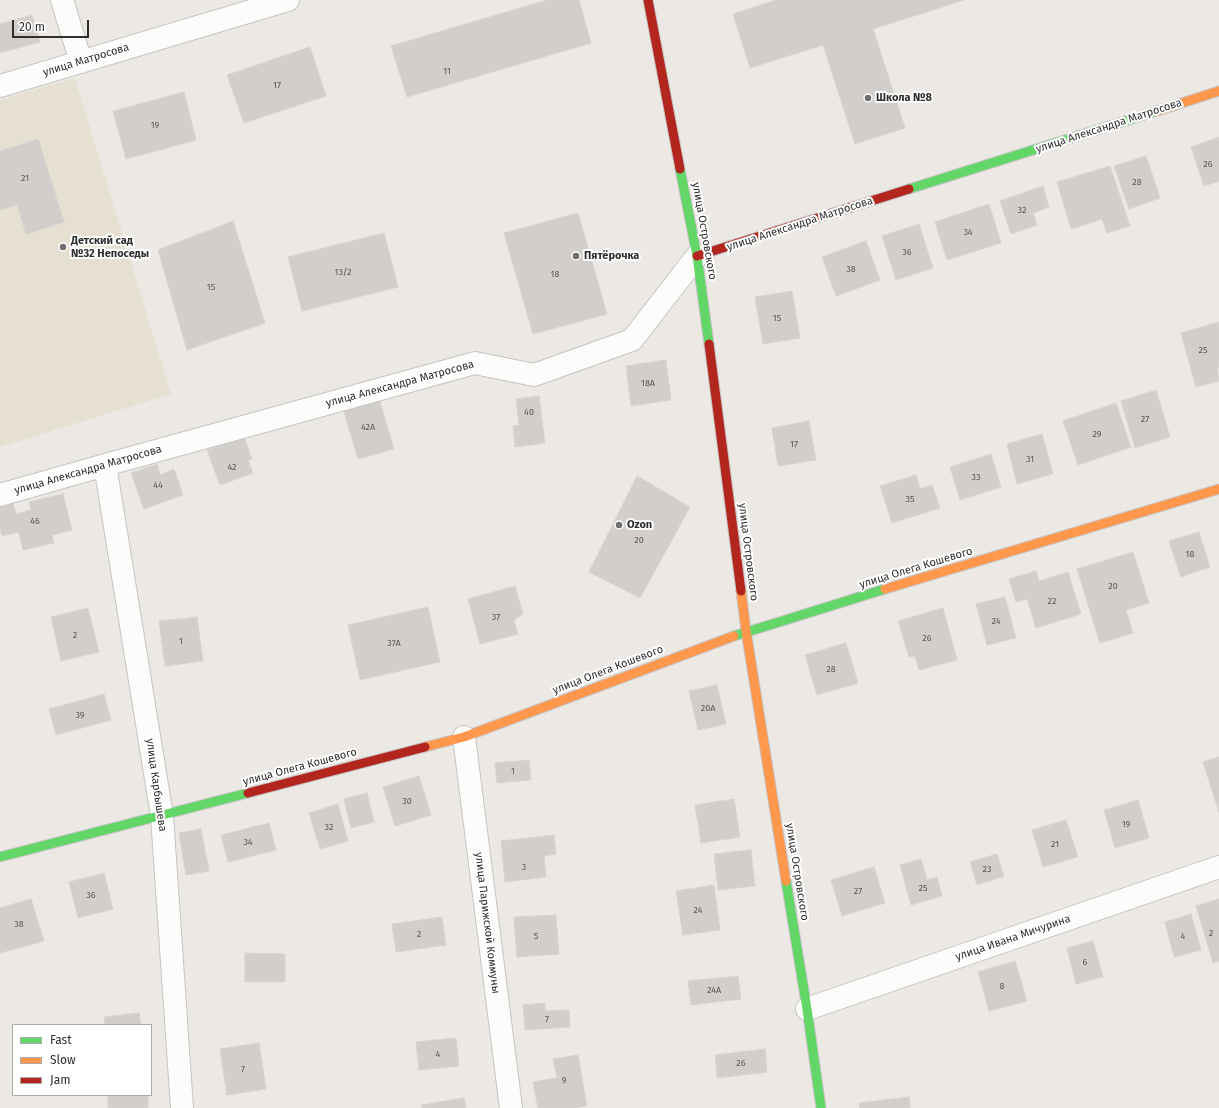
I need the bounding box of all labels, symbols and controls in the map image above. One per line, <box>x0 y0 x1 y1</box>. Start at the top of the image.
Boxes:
scale bar <box>14 12 91 38</box>
text: 20 m <box>19 20 45 34</box>
street label: улица Матросова <box>41 41 131 79</box>
house number: 11 <box>443 66 451 76</box>
house number: 17 <box>273 80 281 90</box>
place label: Школа №8 <box>876 91 932 105</box>
marker: Школа №8 <box>863 93 873 103</box>
street label: улица Александра Матросова <box>1034 96 1184 156</box>
house number: 19 <box>151 120 159 130</box>
house number: 26 <box>1203 159 1213 169</box>
house number: 21 <box>21 173 29 183</box>
house number: 28 <box>1132 177 1142 187</box>
street label: улица Островского <box>689 181 719 281</box>
street label: улица Александра Матросова <box>725 194 875 254</box>
house number: 32 <box>1018 205 1026 215</box>
house number: 34 <box>963 227 973 237</box>
place label: Детский сад №32 Непоседы <box>71 234 149 260</box>
marker: Детский сад №32 Непоседы <box>58 242 68 252</box>
house number: 36 <box>902 247 912 257</box>
place label: Пятёрочка <box>584 249 639 263</box>
marker: Пятёрочка <box>571 251 581 261</box>
house number: 38 <box>846 264 856 274</box>
house number: 13/2 <box>335 267 351 277</box>
house number: 18 <box>551 269 559 279</box>
house number: 15 <box>207 282 215 292</box>
house number: 15 <box>773 313 781 323</box>
house number: 25 <box>1199 345 1207 355</box>
street label: улица Александра Матросова <box>325 358 475 410</box>
house number: 18А <box>641 378 655 388</box>
house number: 40 <box>524 407 534 417</box>
house number: 27 <box>1141 414 1149 424</box>
house number: 42А <box>361 422 375 432</box>
house number: 29 <box>1092 429 1102 439</box>
house number: 17 <box>790 439 798 449</box>
street label: улица Александра Матросова <box>13 443 163 497</box>
house number: 31 <box>1026 454 1034 464</box>
house number: 42 <box>227 462 237 472</box>
house number: 33 <box>972 472 980 482</box>
house number: 44 <box>153 480 163 490</box>
house number: 35 <box>906 494 914 504</box>
street label: улица Островского <box>735 502 761 602</box>
house number: 46 <box>30 516 40 526</box>
place label: Ozon <box>627 518 652 532</box>
marker: Ozon <box>614 520 624 530</box>
house number: 20 <box>634 535 644 545</box>
street label: улица Олега Кошевого <box>858 545 974 591</box>
house number: 18 <box>1186 549 1194 559</box>
house number: 20 <box>1108 581 1118 591</box>
house number: 22 <box>1048 596 1056 606</box>
house number: 37 <box>492 612 500 622</box>
house number: 24 <box>992 616 1000 626</box>
house number: 2 <box>73 630 77 640</box>
house number: 26 <box>922 633 932 643</box>
house number: 1 <box>179 636 183 646</box>
house number: 37А <box>387 638 401 648</box>
street label: улица Олега Кошевого <box>551 643 665 697</box>
house number: 28 <box>826 664 836 674</box>
house number: 20А <box>701 703 715 713</box>
house number: 39 <box>75 710 85 720</box>
street label: улица Карбышева <box>143 738 169 832</box>
street label: улица Олега Кошевого <box>242 745 358 789</box>
house number: 1 <box>511 766 515 776</box>
house number: 30 <box>402 796 412 806</box>
house number: 19 <box>1122 819 1130 829</box>
house number: 32 <box>325 822 333 832</box>
street label: улица Островского <box>783 822 811 922</box>
house number: 34 <box>243 837 253 847</box>
house number: 21 <box>1051 839 1059 849</box>
street label: улица Парижской Коммуны <box>472 852 502 994</box>
house number: 3 <box>522 862 526 872</box>
house number: 23 <box>983 864 991 874</box>
house number: 25 <box>919 883 927 893</box>
house number: 27 <box>854 886 862 896</box>
house number: 36 <box>86 890 96 900</box>
house number: 24 <box>694 905 702 915</box>
street label: улица Ивана Мичурина <box>954 912 1072 964</box>
house number: 38 <box>14 919 24 929</box>
house number: 2 <box>1209 928 1213 938</box>
house number: 2 <box>417 929 421 939</box>
house number: 5 <box>534 931 538 941</box>
house number: 4 <box>1181 931 1185 941</box>
house number: 6 <box>1083 957 1087 967</box>
house number: 8 <box>1000 981 1004 991</box>
house number: 24А <box>707 985 721 995</box>
house number: 7 <box>545 1014 549 1024</box>
legend <box>12 1024 152 1096</box>
text: Fast <box>50 1033 72 1047</box>
house number: 4 <box>436 1049 440 1059</box>
text: Slow <box>50 1053 76 1067</box>
house number: 26 <box>736 1058 746 1068</box>
house number: 7 <box>241 1064 245 1074</box>
text: Jam <box>50 1073 70 1087</box>
house number: 9 <box>562 1075 566 1085</box>

